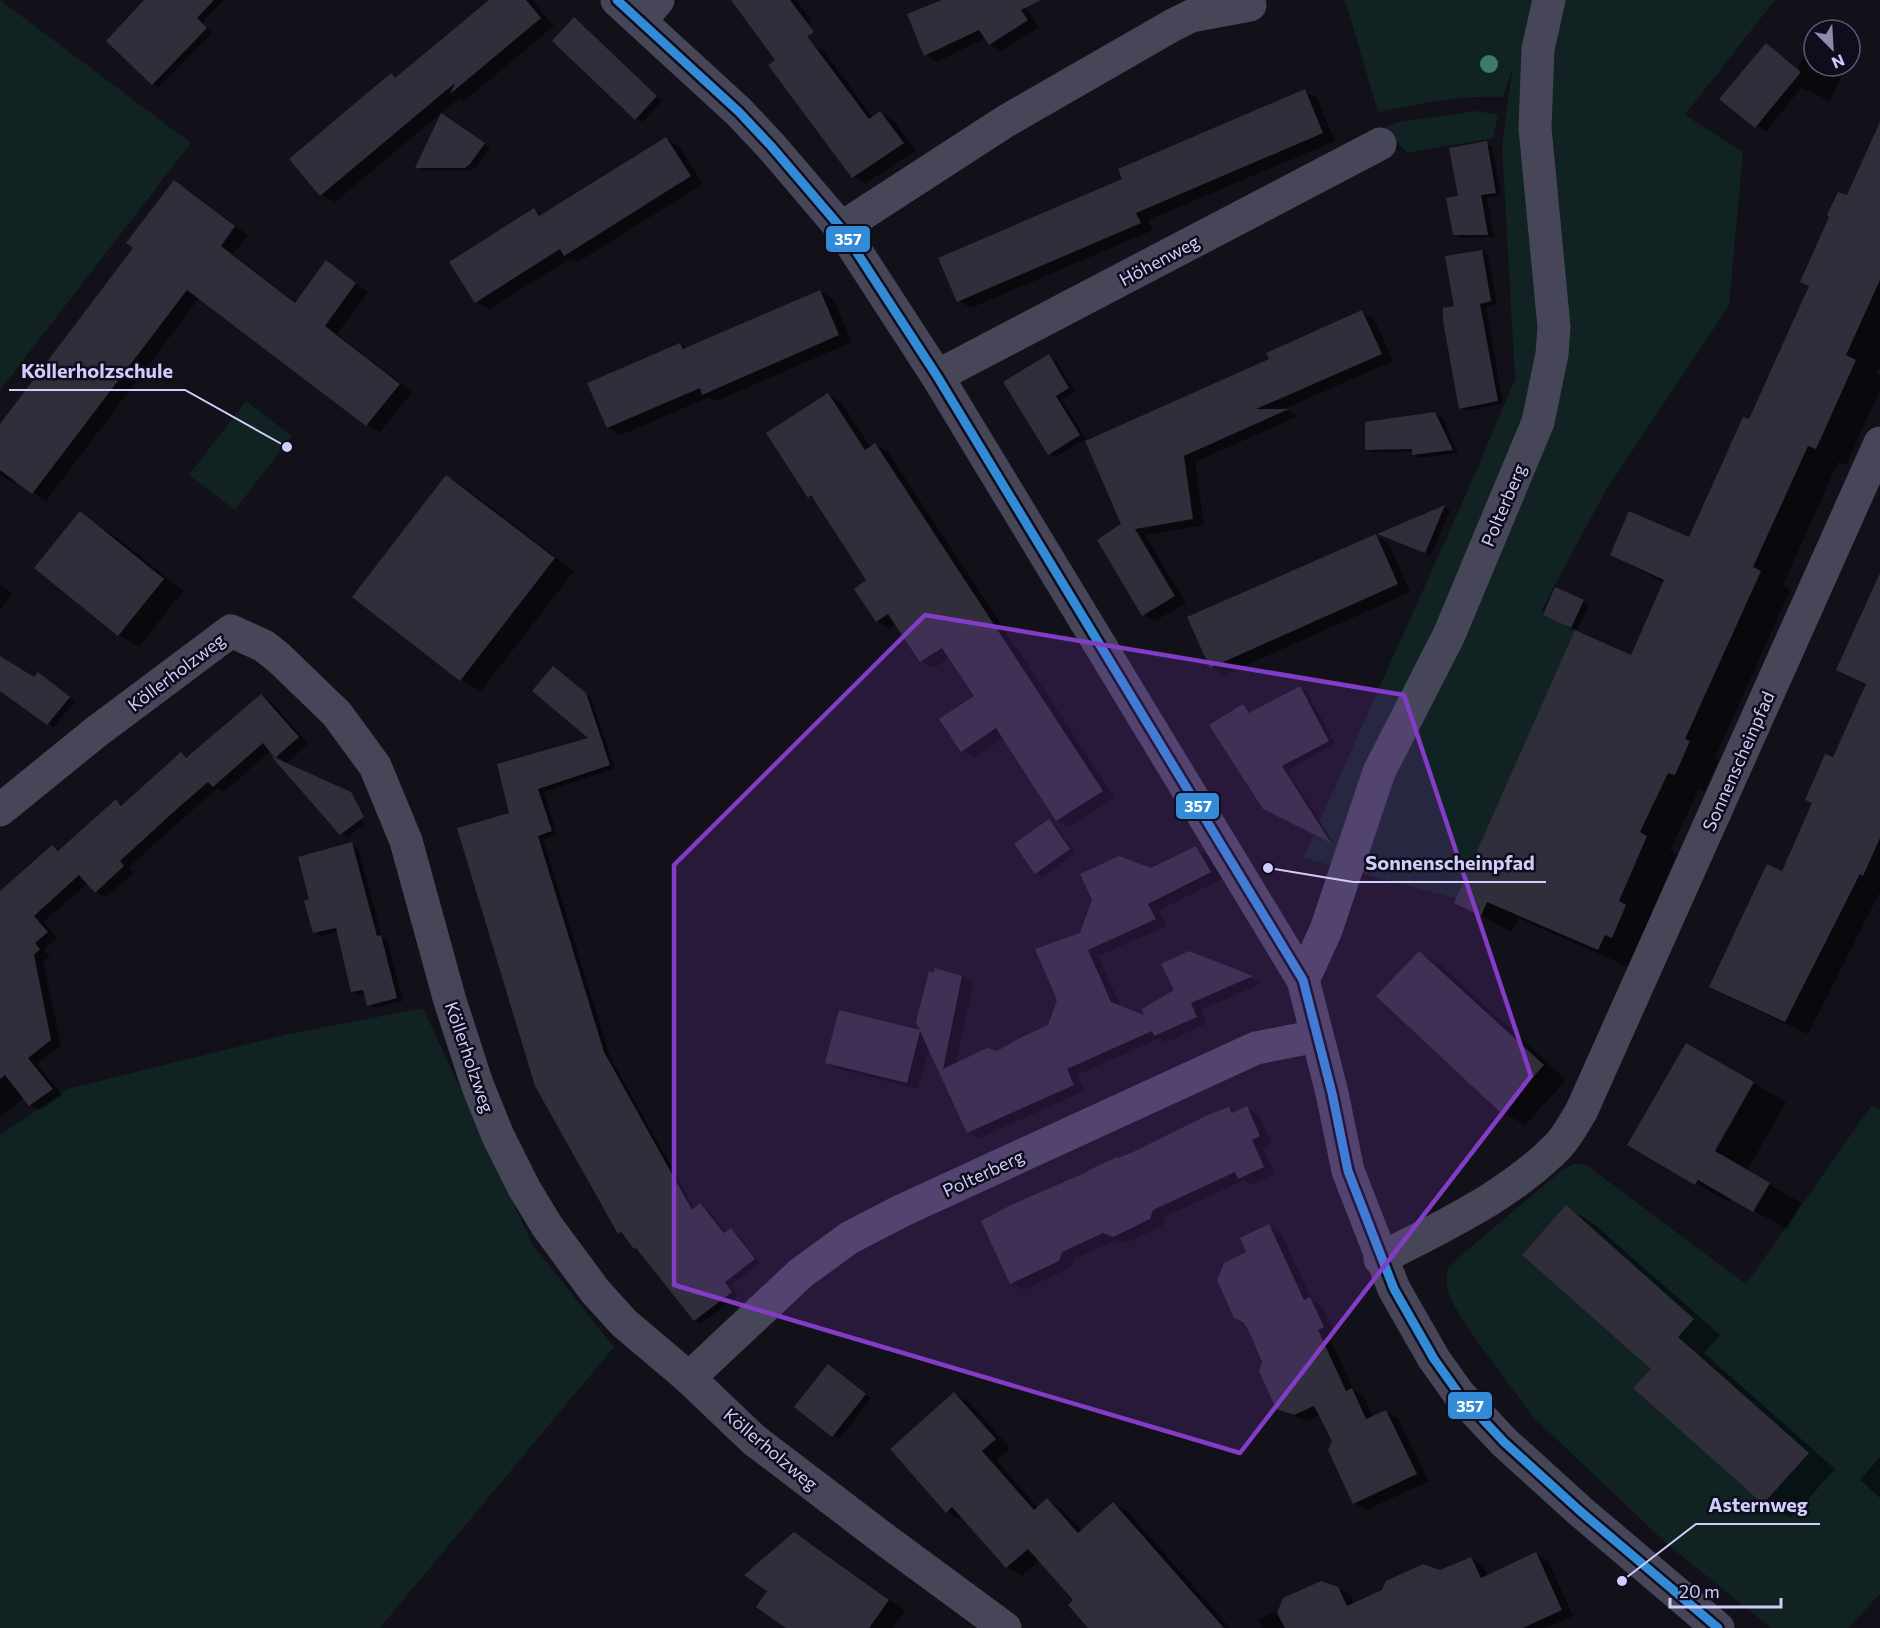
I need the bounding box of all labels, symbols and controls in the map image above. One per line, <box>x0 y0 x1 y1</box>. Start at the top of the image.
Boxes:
north arrow <box>1802 18 1862 78</box>
text: N <box>1829 51 1848 73</box>
line badge: 357 <box>825 225 871 253</box>
text: 357 <box>834 229 862 248</box>
street label: Höhenweg <box>1115 230 1203 290</box>
callout: Köllerholzschule <box>9 352 185 390</box>
text: Köllerholzschule <box>21 358 173 382</box>
street label: Polterberg <box>1476 460 1530 549</box>
street label: Köllerholzweg <box>123 628 229 716</box>
street label: Sonnenscheinpfad <box>1697 688 1779 834</box>
line badge: 357 <box>1175 792 1220 820</box>
text: 357 <box>1184 796 1212 815</box>
callout: Sonnenscheinpfad <box>1353 844 1546 882</box>
text: Sonnenscheinpfad <box>1365 850 1535 874</box>
street label: Köllerholzweg <box>441 999 499 1116</box>
street label: Polterberg <box>939 1144 1027 1201</box>
line badge: 357 <box>1447 1391 1493 1420</box>
text: 357 <box>1456 1396 1484 1415</box>
street label: Köllerholzweg <box>720 1403 823 1495</box>
callout: Asternweg <box>1696 1486 1820 1524</box>
text: Asternweg <box>1708 1492 1808 1516</box>
scale bar <box>1670 1571 1781 1609</box>
text: 20 m <box>1679 1580 1720 1602</box>

